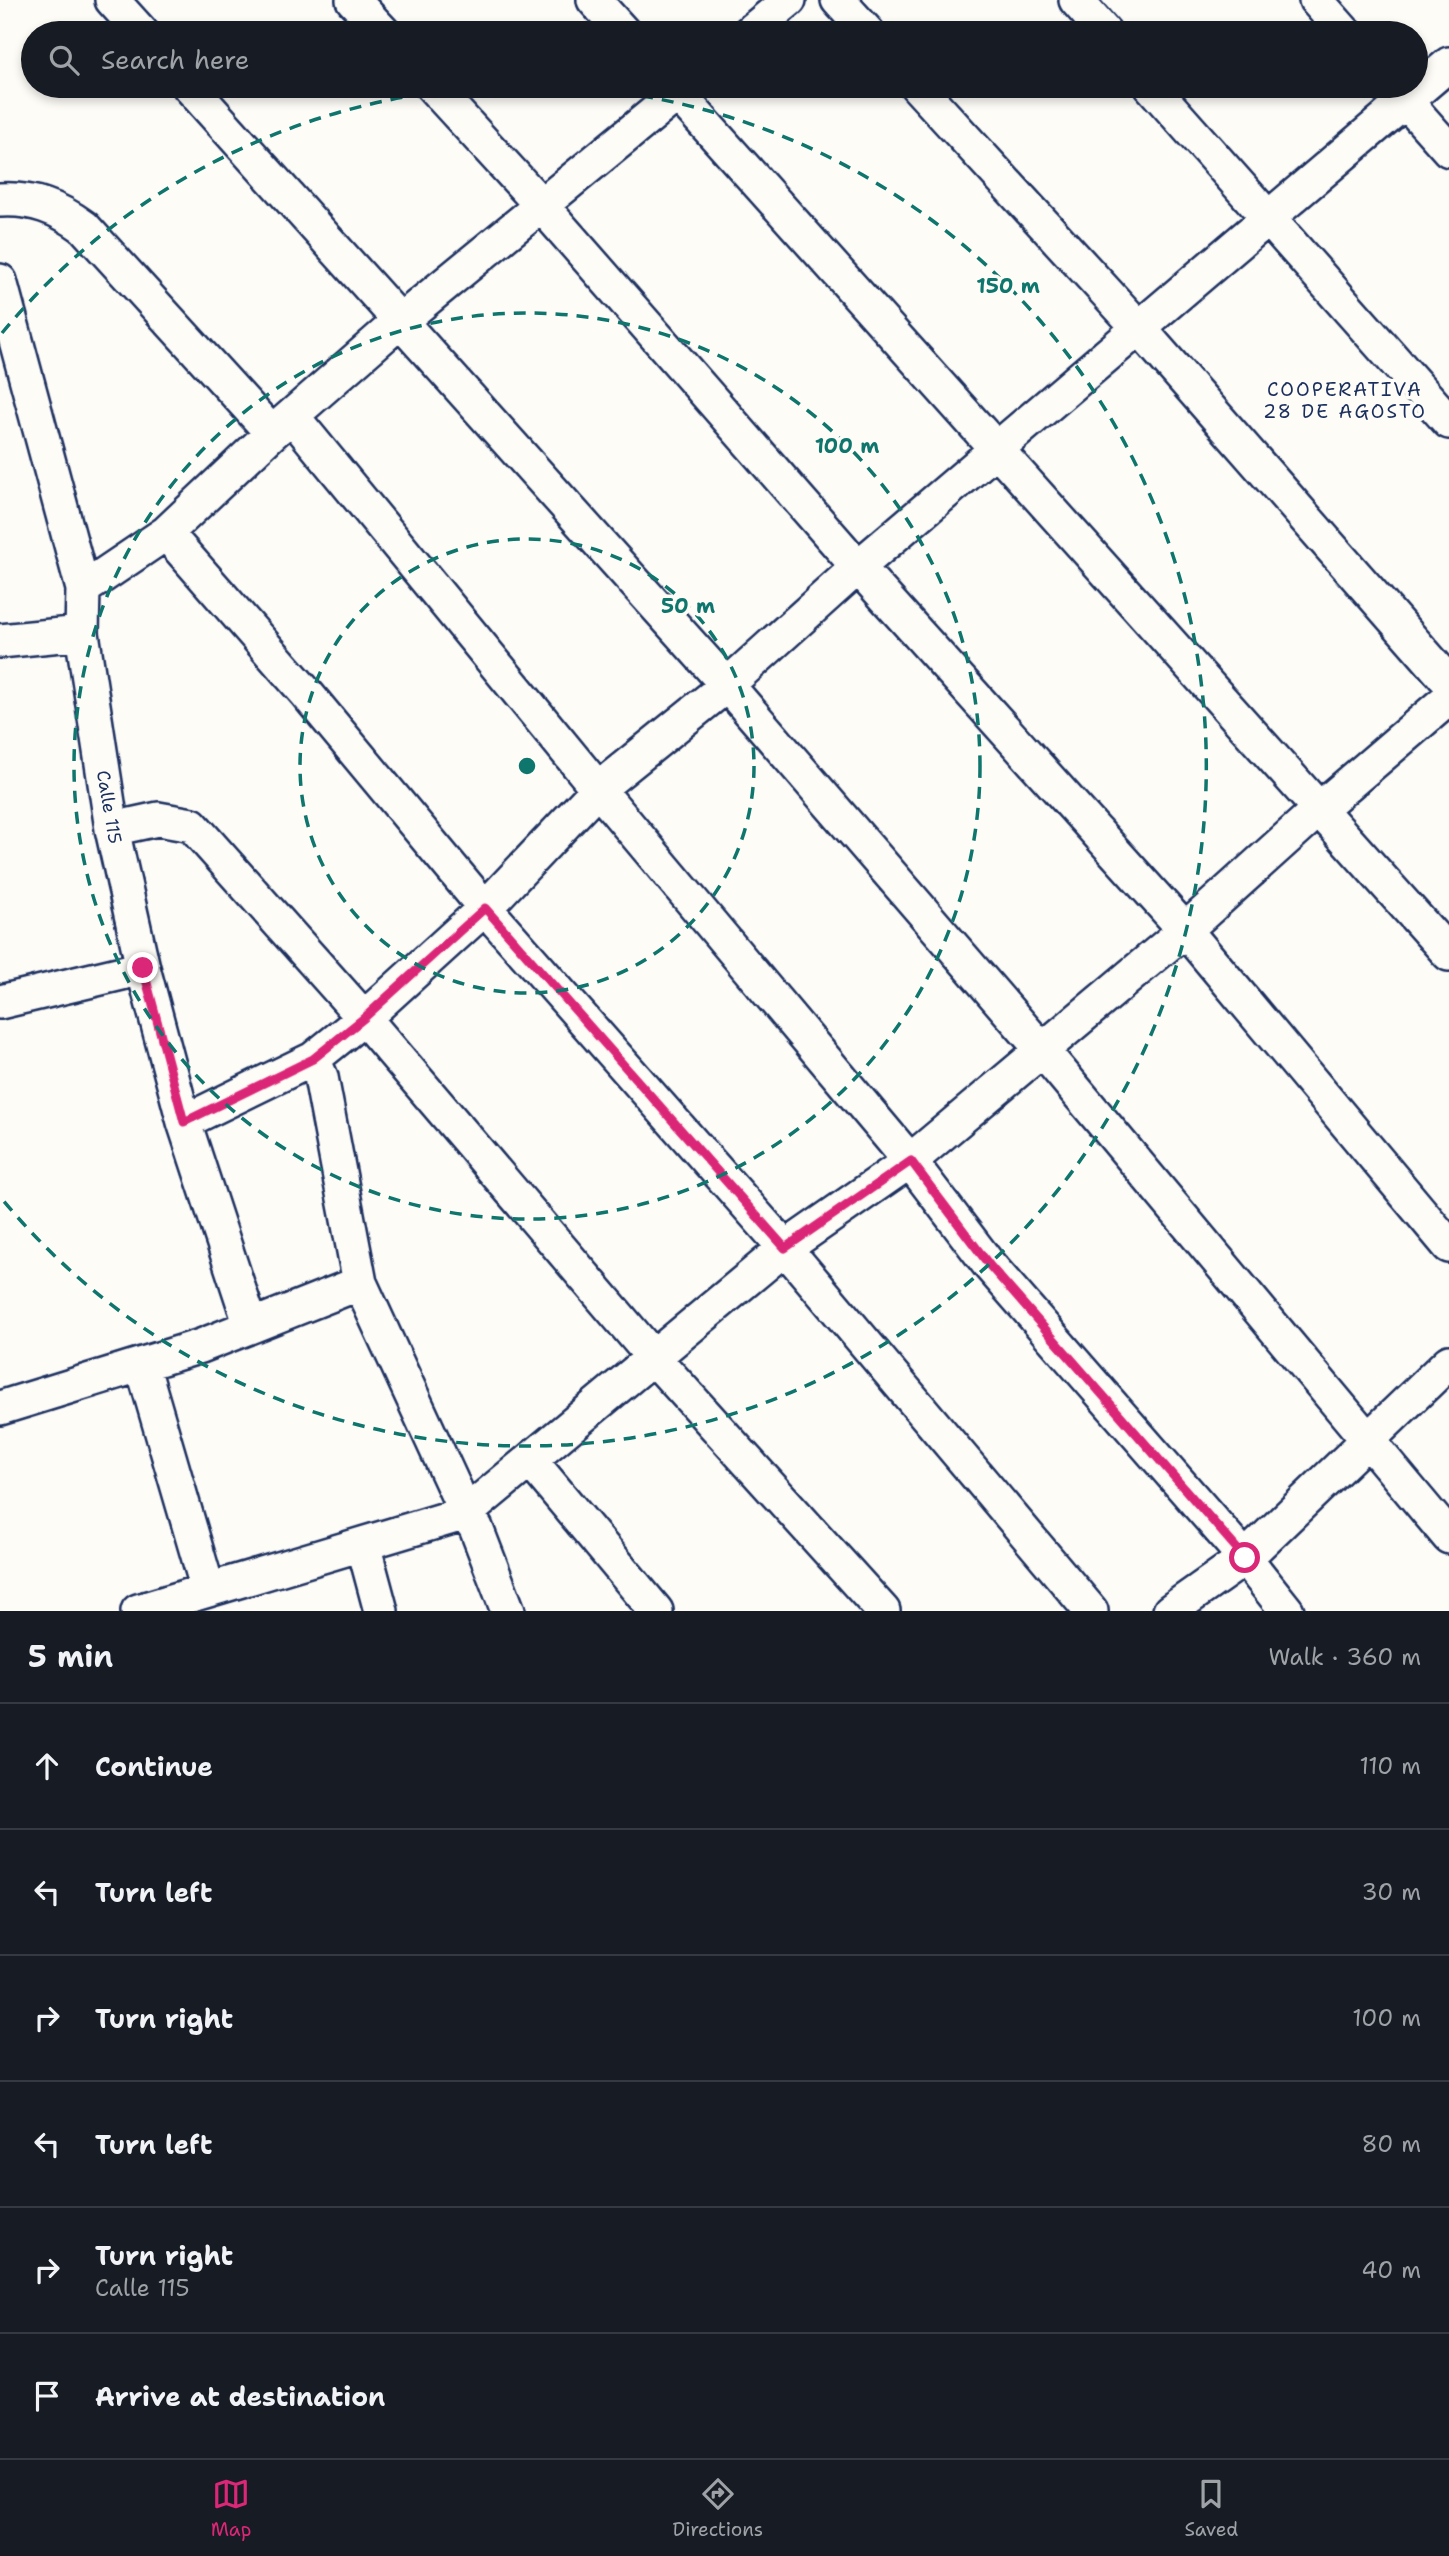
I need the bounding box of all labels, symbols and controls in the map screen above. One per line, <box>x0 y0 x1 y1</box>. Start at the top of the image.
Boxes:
search box <box>21 21 1428 98</box>
icon: search <box>45 41 83 79</box>
text: Search here <box>101 42 250 77</box>
text: 150 m <box>976 272 1040 300</box>
district label: COOPERATIVA 28 DE AGOSTO <box>1263 377 1427 424</box>
text: 100 m <box>815 432 879 460</box>
text: 50 m <box>661 592 715 620</box>
centre of rings <box>515 754 539 778</box>
street label: Calle 115 <box>91 768 127 846</box>
route end <box>127 952 158 983</box>
route start <box>1229 1542 1260 1573</box>
text: 5 min <box>28 1636 113 1677</box>
text: Walk · 360 m <box>1268 1642 1421 1672</box>
icon: ahead <box>28 1747 66 1785</box>
text: Continue <box>95 1749 213 1784</box>
text: 110 m <box>1359 1751 1421 1781</box>
icon: left <box>28 1873 66 1911</box>
text: Turn left <box>95 1875 212 1910</box>
text: 30 m <box>1362 1877 1421 1907</box>
icon: right <box>28 1999 66 2037</box>
text: Turn right <box>95 2001 233 2036</box>
text: 100 m <box>1352 2003 1421 2033</box>
icon: left <box>28 2125 66 2163</box>
text: Turn left <box>95 2127 212 2162</box>
text: 80 m <box>1362 2129 1421 2159</box>
text: Turn right <box>95 2238 233 2273</box>
icon: right <box>28 2251 66 2289</box>
text: 40 m <box>1361 2255 1421 2285</box>
text: Calle 115 <box>95 2273 190 2303</box>
icon: arrive <box>28 2377 66 2415</box>
text: Arrive at destination <box>95 2379 385 2414</box>
tab: Map <box>211 2475 251 2542</box>
tab: Directions <box>673 2475 763 2542</box>
tab: Saved <box>1184 2475 1238 2542</box>

